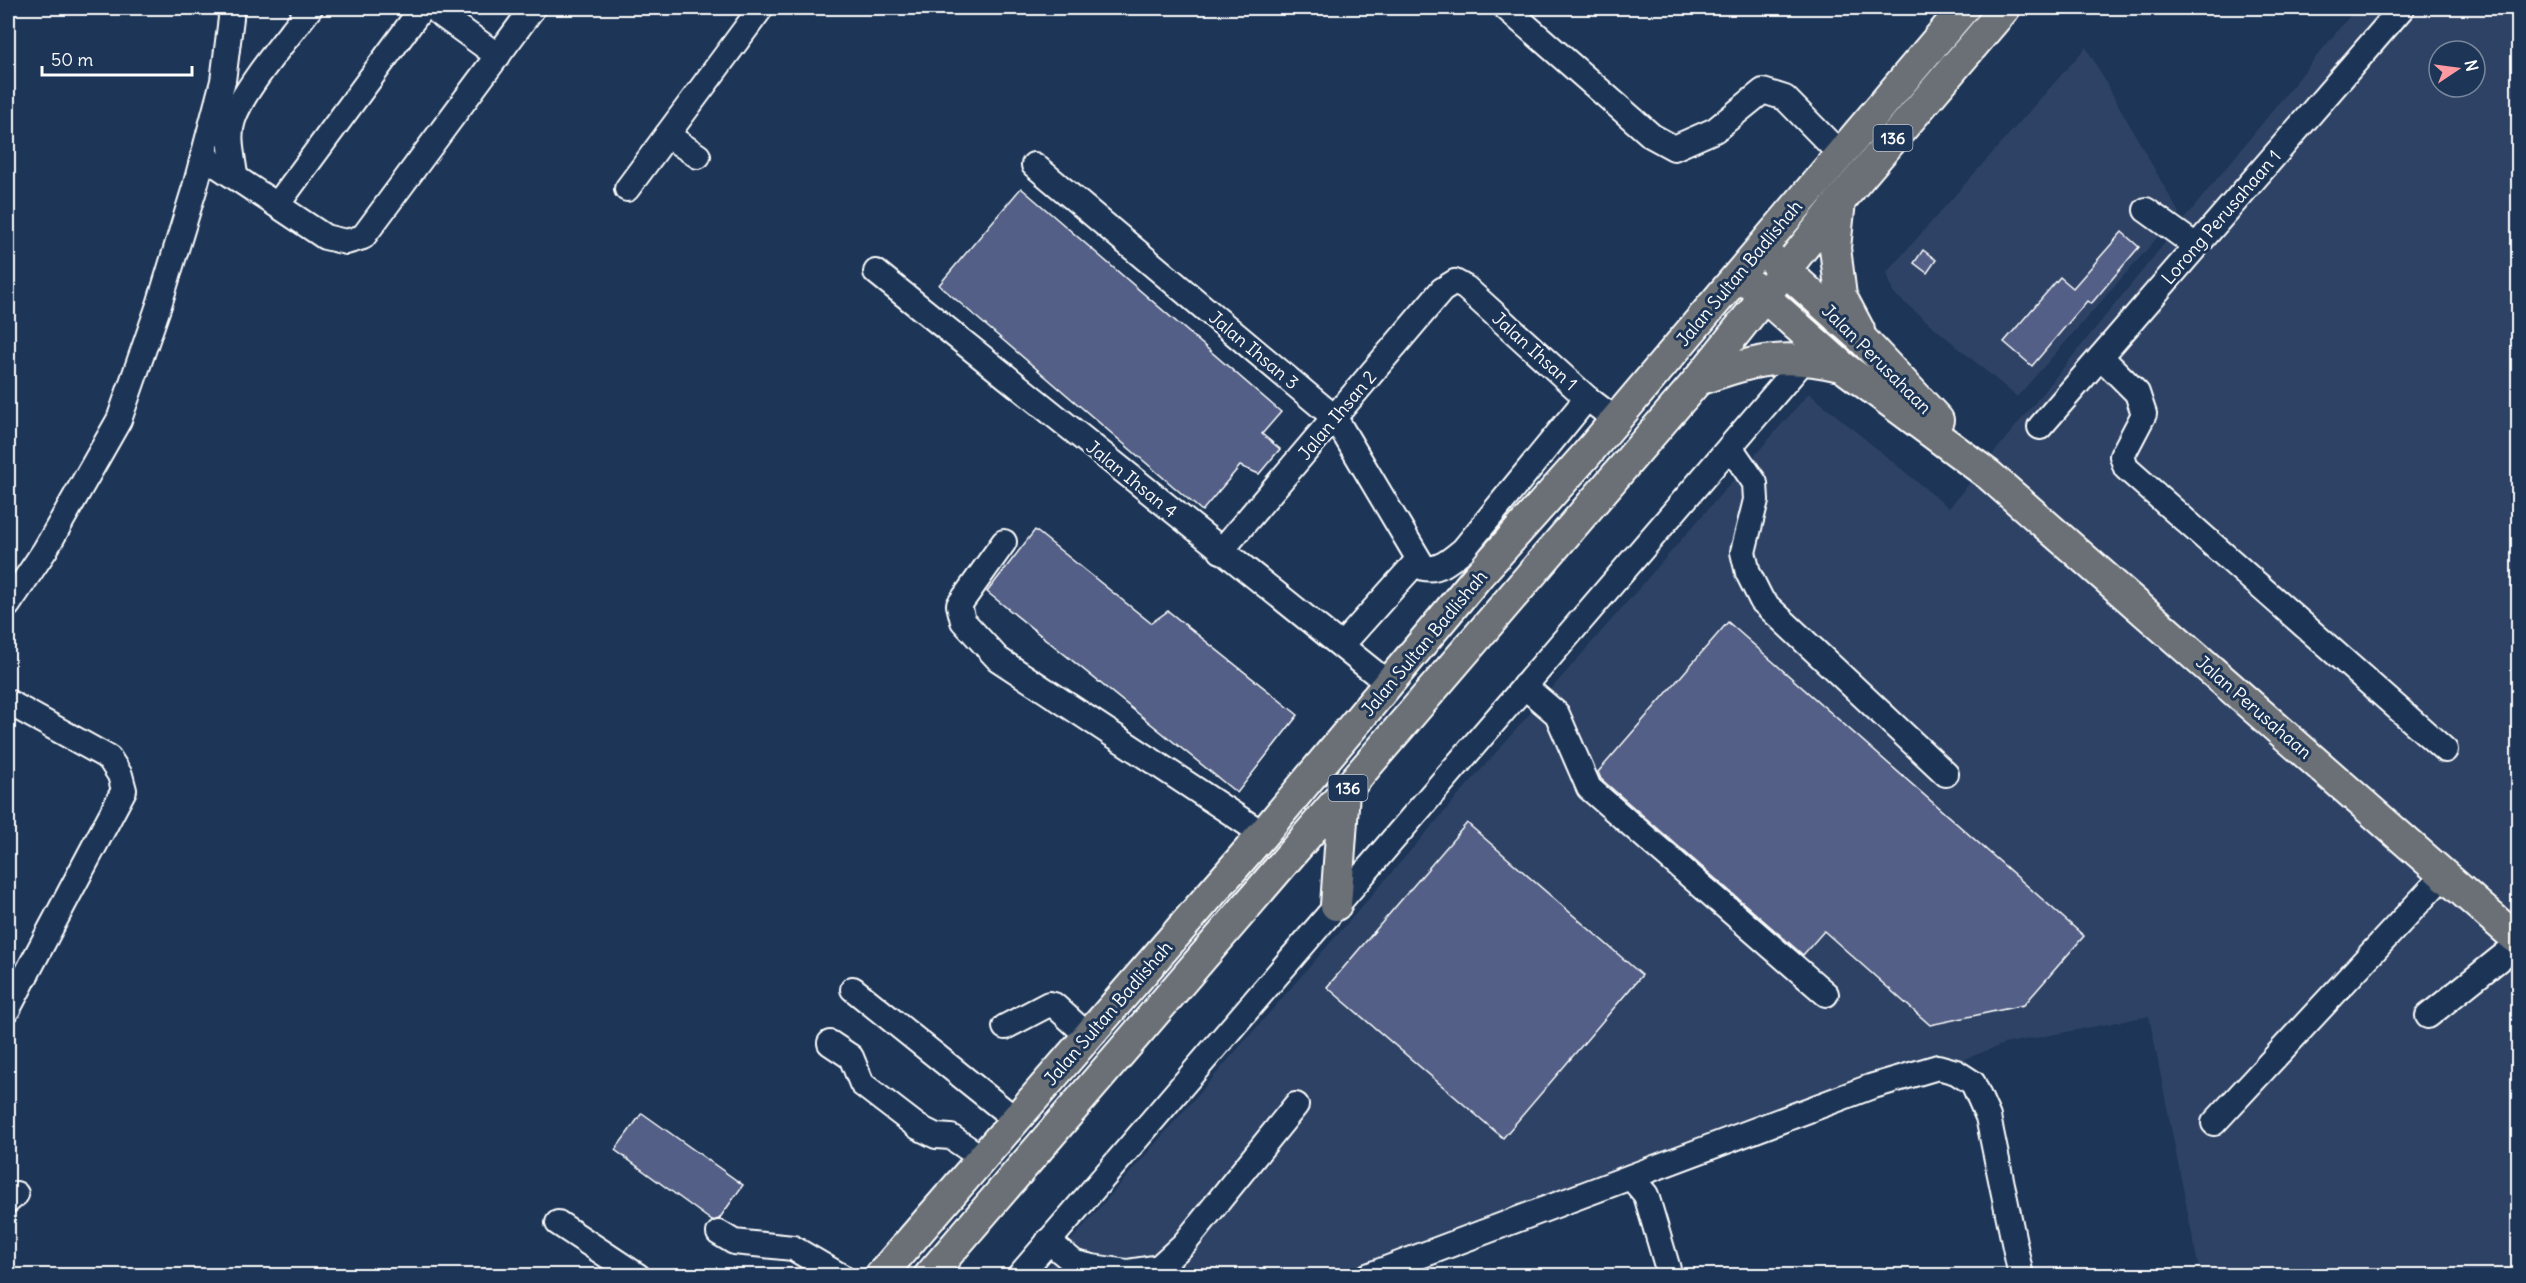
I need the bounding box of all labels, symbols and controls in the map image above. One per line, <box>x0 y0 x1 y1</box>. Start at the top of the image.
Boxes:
scale bar <box>42 39 192 77</box>
north arrow <box>2427 39 2487 99</box>
text: 50 m <box>51 48 93 71</box>
text: N <box>2461 58 2483 73</box>
road number: 136 <box>1874 125 1912 151</box>
street label: Lorong Perusahaan 1 <box>2156 145 2286 289</box>
street label: Jalan Sultan Badlishah <box>1671 195 1807 351</box>
street label: Jalan Perusahaan <box>1817 299 1937 419</box>
street label: Jalan Ihsan 3 <box>1204 306 1304 394</box>
street label: Jalan Ihsan 1 <box>1488 307 1582 395</box>
street label: Jalan Ihsan 2 <box>1293 366 1381 464</box>
street label: Jalan Ihsan 4 <box>1082 435 1182 523</box>
street label: Jalan Sultan Badlishah <box>1356 565 1492 721</box>
street label: Jalan Perusahaan <box>2191 650 2317 764</box>
road number: 136 <box>1328 775 1368 801</box>
street label: Jalan Sultan Badlishah <box>1039 936 1177 1090</box>

